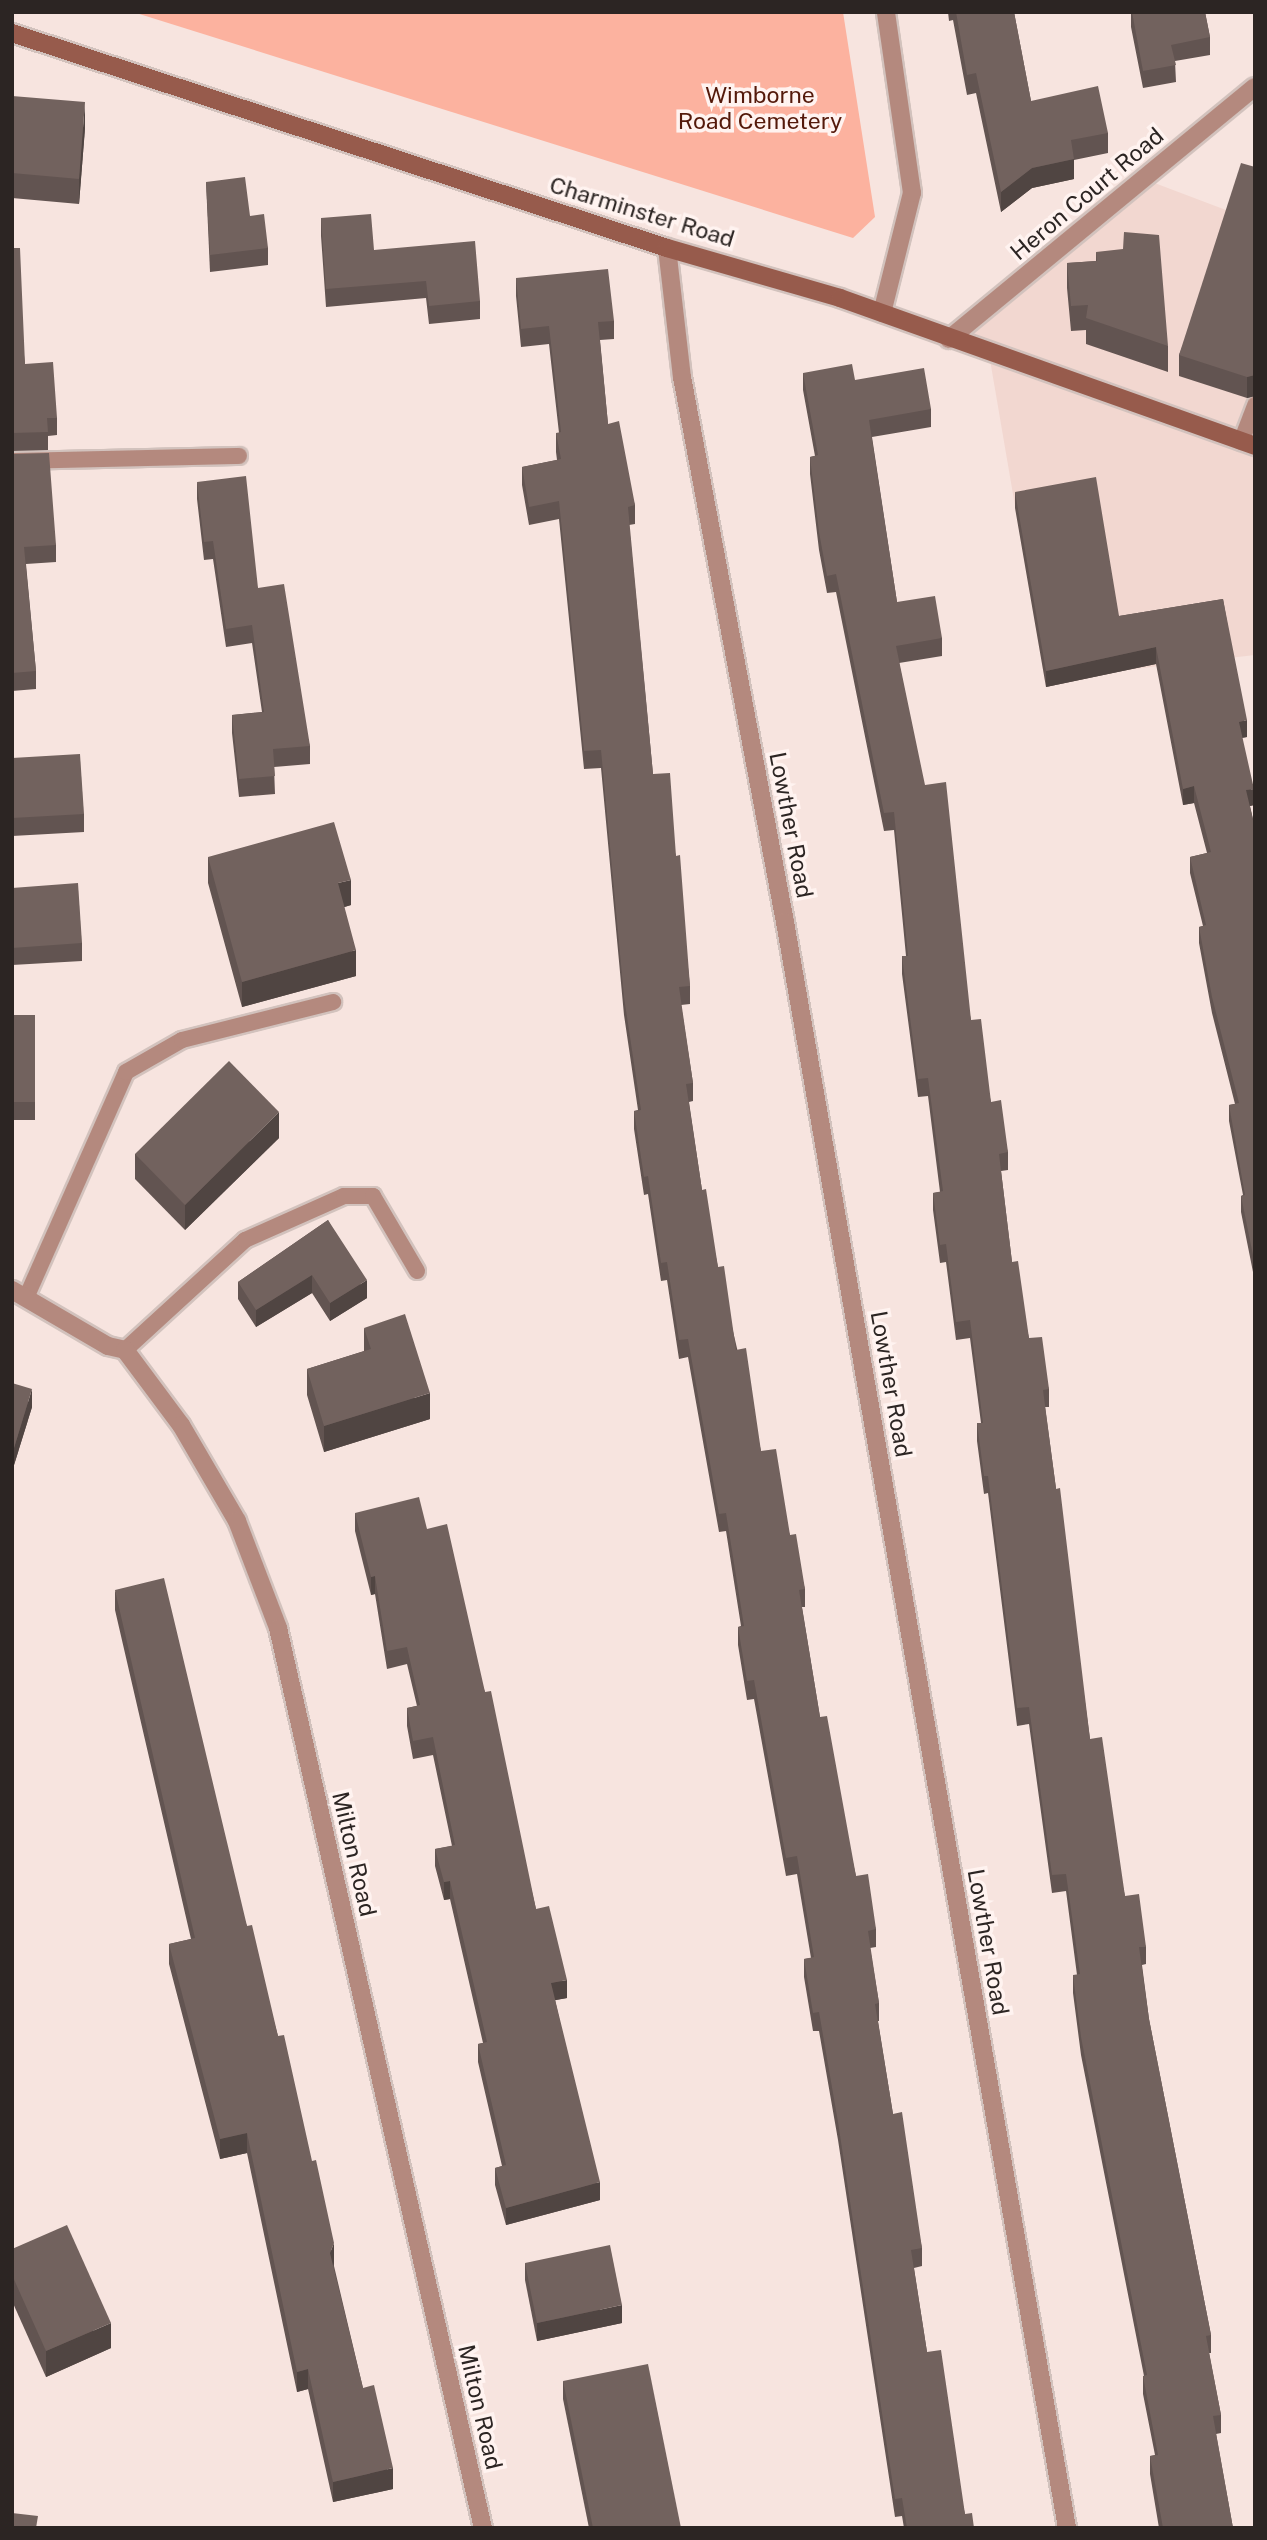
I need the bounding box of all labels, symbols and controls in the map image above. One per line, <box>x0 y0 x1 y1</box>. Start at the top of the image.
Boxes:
park label: Wimborne Road Cemetery <box>678 81 842 135</box>
street label: Heron Court Road <box>1005 122 1169 266</box>
street label: Charminster Road <box>546 171 738 253</box>
street label: Lowther Road <box>763 750 819 900</box>
street label: Lowther Road <box>865 1309 917 1459</box>
street label: Milton Road <box>326 1789 382 1919</box>
street label: Lowther Road <box>962 1867 1014 2017</box>
street label: Milton Road <box>452 2342 508 2472</box>

